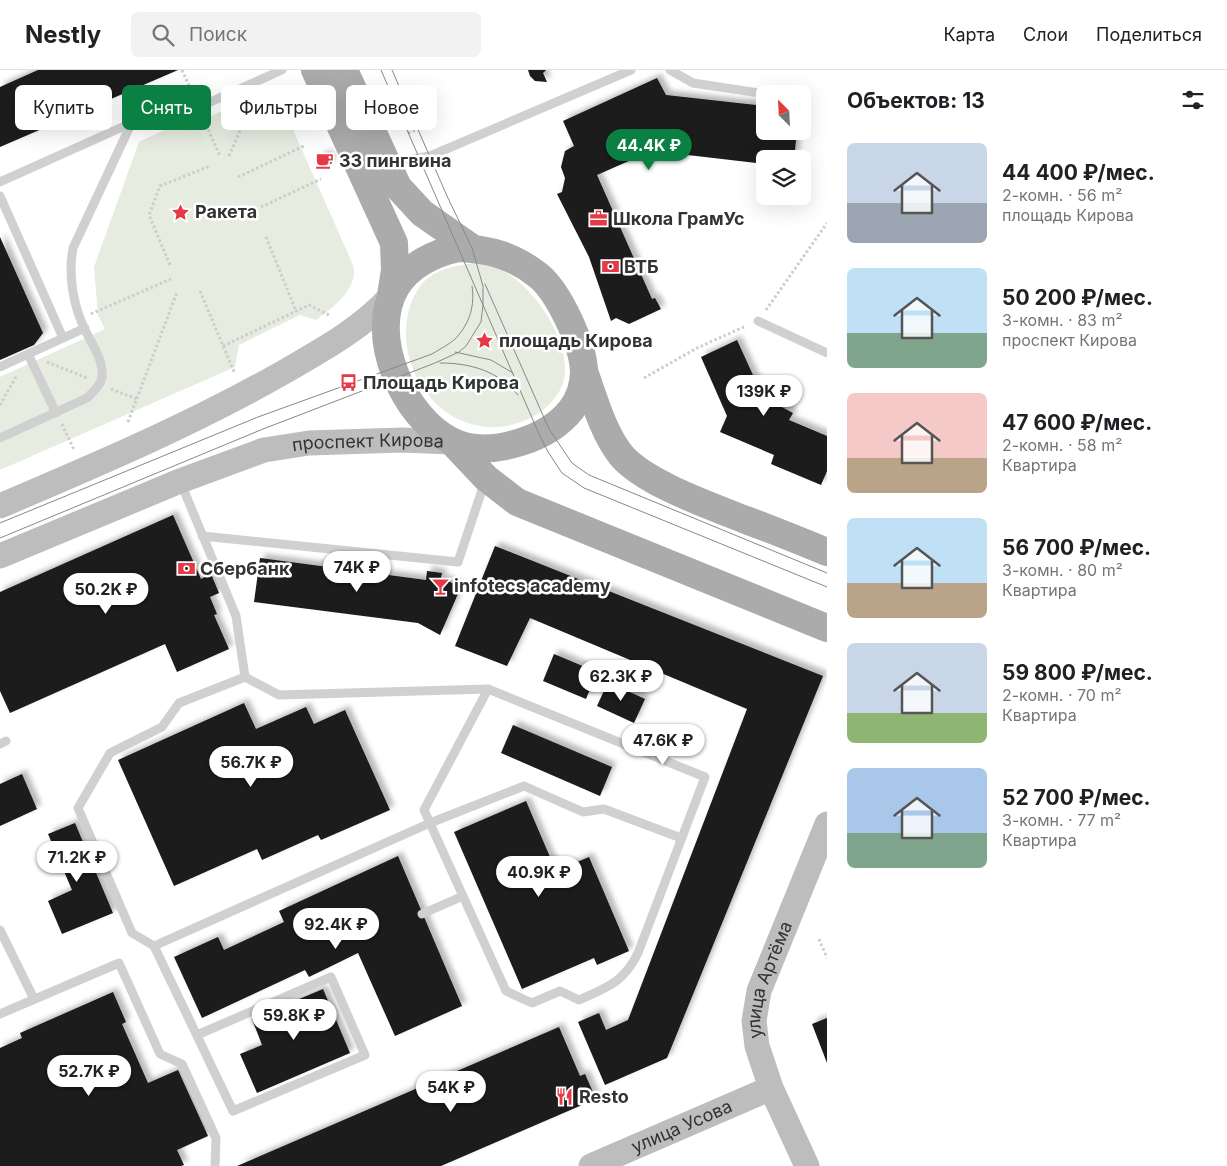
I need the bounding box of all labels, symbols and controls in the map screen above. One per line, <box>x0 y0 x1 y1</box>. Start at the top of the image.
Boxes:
search box <box>131 12 481 57</box>
text: Nestly <box>25 20 101 49</box>
icon: search <box>149 21 177 49</box>
text: Поиск <box>189 23 247 46</box>
text: Карта <box>943 24 995 45</box>
text: Слои <box>1023 24 1068 45</box>
text: Поделиться <box>1096 24 1202 45</box>
chip: Купить <box>15 85 112 130</box>
chip: Снять <box>122 85 211 130</box>
chip: Фильтры <box>221 85 336 130</box>
chip: Новое <box>346 85 437 130</box>
north arrow <box>756 85 811 140</box>
map controls <box>756 85 811 205</box>
icon: filters <box>1179 86 1207 114</box>
text: Объектов: 13 <box>847 88 985 113</box>
pin: 44.4K ₽ <box>603 128 695 171</box>
text: 44.4K ₽ <box>617 135 681 155</box>
place label: 33 пингвина <box>339 150 451 171</box>
button: layers <box>756 150 811 205</box>
cafe icon: 33 пингвина <box>315 151 335 171</box>
text: 44 400 ₽/мес. <box>1002 160 1155 185</box>
icon: home <box>887 163 947 223</box>
text: 2-комн. · 56 m² <box>1002 185 1122 205</box>
place label: Ракета <box>195 201 257 222</box>
place icon: Ракета <box>171 202 191 222</box>
text: площадь Кирова <box>1002 205 1134 225</box>
place label: Школа ГрамУс <box>613 208 745 229</box>
office icon: Школа ГрамУс <box>589 209 609 229</box>
place label: ВТБ <box>624 256 659 277</box>
bank icon: ВТБ <box>600 257 620 277</box>
text: 50 200 ₽/мес. <box>1002 285 1153 310</box>
icon: home <box>887 288 947 348</box>
text: 3-комн. · 83 m² <box>1002 310 1123 330</box>
place label: площадь Кирова <box>499 330 653 351</box>
text: проспект Кирова <box>1002 330 1137 350</box>
place icon: площадь Кирова <box>475 331 495 351</box>
place label: Площадь Кирова <box>363 372 519 393</box>
bus stop icon: Площадь Кирова <box>339 373 359 393</box>
pin: 139K ₽ <box>723 374 805 417</box>
text: 139K ₽ <box>737 381 791 401</box>
text: 47 600 ₽/мес. <box>1002 410 1152 435</box>
icon: home <box>887 413 947 473</box>
street label: проспект Кирова <box>290 429 444 455</box>
text: 2-комн. · 58 m² <box>1002 435 1122 455</box>
text: Квартира <box>1002 455 1077 475</box>
text: 56 700 ₽/мес. <box>1002 535 1151 560</box>
icon: home <box>887 538 947 598</box>
pin: 74K ₽ <box>322 550 392 593</box>
text: 74K ₽ <box>334 557 380 577</box>
place label: Сбербанк <box>200 558 290 579</box>
bank icon: Сбербанк <box>176 559 196 579</box>
text: 3-комн. · 80 m² <box>1002 560 1123 580</box>
pin: 50.2K ₽ <box>60 572 152 615</box>
place label: infotecs academy <box>454 575 611 596</box>
bar icon: infotecs academy <box>430 576 450 596</box>
text: 50.2K ₽ <box>74 579 138 599</box>
text: Квартира <box>1002 580 1077 600</box>
pin: 62.3K ₽ <box>575 660 667 702</box>
text: 59 800 ₽/мес. <box>1002 660 1153 685</box>
icon: home <box>887 663 947 723</box>
text: 62.3K ₽ <box>590 666 652 686</box>
text: 2-комн. · 70 m² <box>1002 685 1122 705</box>
text: Квартира <box>1002 705 1077 725</box>
pin: 47.6K ₽ <box>617 724 709 766</box>
text: 47.6K ₽ <box>633 730 693 750</box>
pin: 56.7K ₽ <box>205 746 297 788</box>
text: 56.7K ₽ <box>220 752 282 772</box>
text: 52 700 ₽/мес. <box>1002 785 1151 810</box>
icon: home <box>887 788 947 848</box>
text: 3-комн. · 77 m² <box>1002 810 1121 830</box>
text: Квартира <box>1002 830 1077 850</box>
pin: 71.2K ₽ <box>31 840 123 883</box>
text: 71.2K ₽ <box>48 847 106 867</box>
pin: 40.9K ₽ <box>493 856 585 898</box>
text: 40.9K ₽ <box>507 862 571 882</box>
pin: 92.4K ₽ <box>290 908 382 950</box>
text: 92.4K ₽ <box>304 914 368 934</box>
street label: улица Артёма <box>743 918 796 1040</box>
pin: 59.8K ₽ <box>248 998 340 1041</box>
text: 59.8K ₽ <box>263 1005 325 1025</box>
pin: 52.7K ₽ <box>43 1054 135 1097</box>
text: 52.7K ₽ <box>58 1061 120 1081</box>
pin: 54K ₽ <box>416 1070 486 1113</box>
text: 54K ₽ <box>427 1077 475 1097</box>
place label: Resto <box>579 1086 629 1107</box>
restaurant icon: Resto <box>555 1087 575 1107</box>
street label: улица Усова <box>628 1095 735 1157</box>

